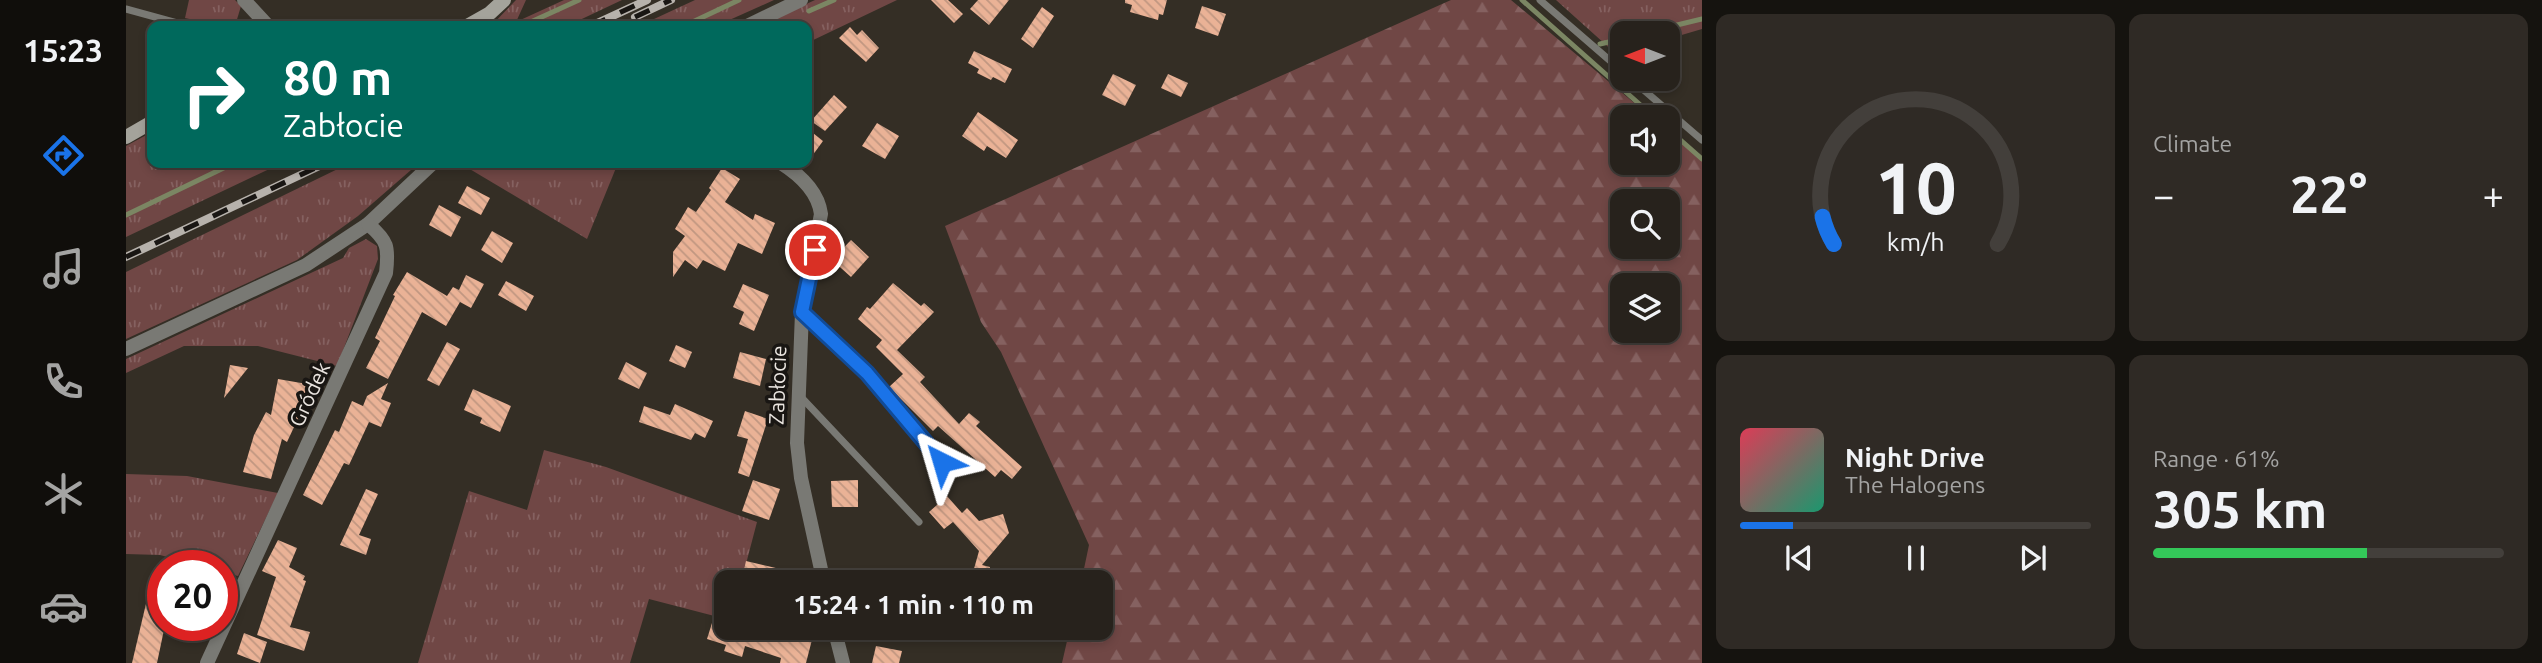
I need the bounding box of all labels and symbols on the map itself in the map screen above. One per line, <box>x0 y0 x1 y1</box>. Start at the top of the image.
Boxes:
north arrow <box>1610 21 1680 91</box>
pin <box>785 220 845 280</box>
street label: Zabłocie <box>764 345 790 425</box>
street label: Gródek <box>284 357 335 430</box>
position arrow <box>905 425 979 499</box>
speed limit sign: 20 <box>147 550 238 641</box>

